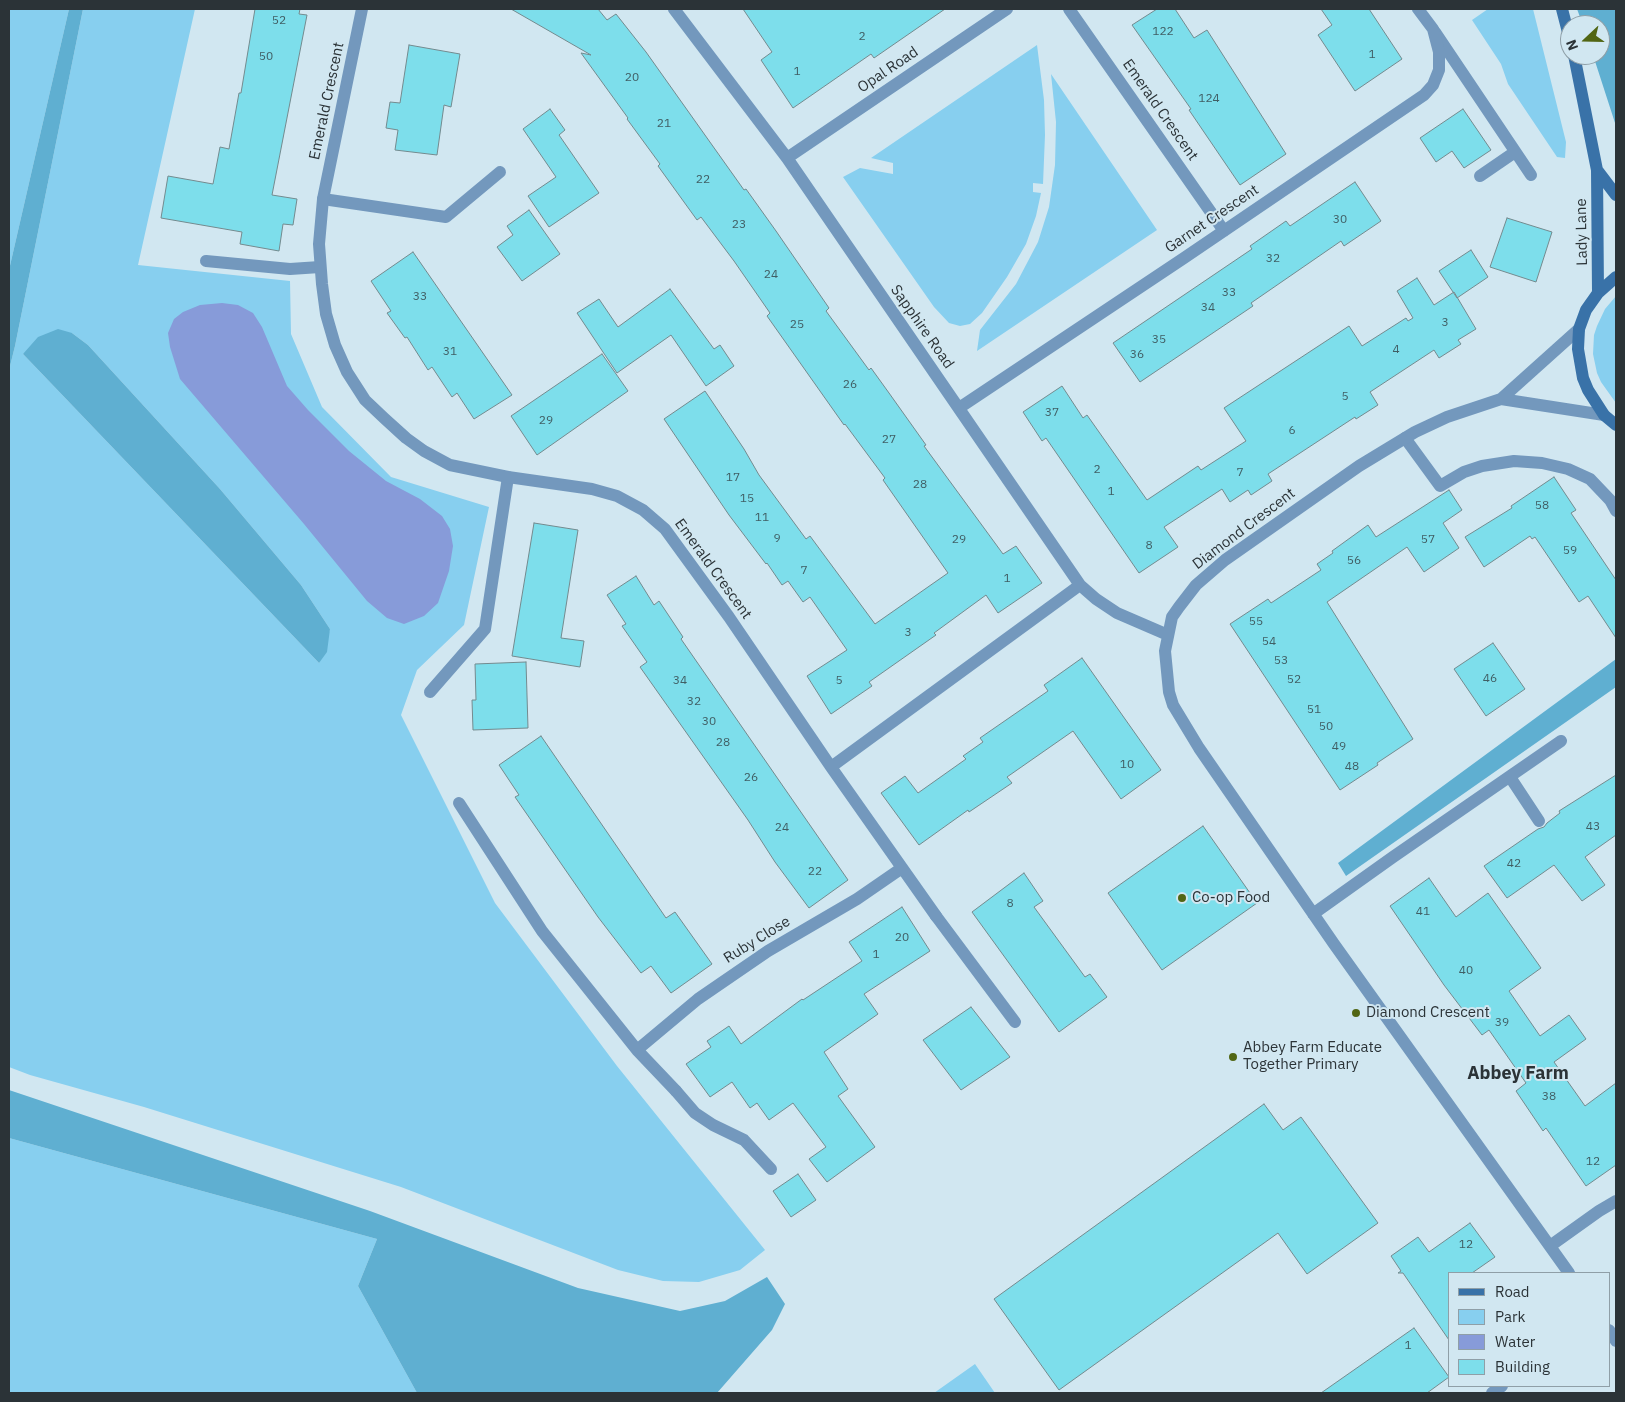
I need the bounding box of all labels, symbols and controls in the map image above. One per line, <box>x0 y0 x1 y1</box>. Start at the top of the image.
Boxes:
house number: 52 <box>272 14 286 28</box>
north arrow <box>1560 15 1610 65</box>
house number: 122 <box>1152 25 1174 39</box>
house number: 2 <box>858 30 866 44</box>
text: N <box>1562 37 1582 53</box>
street label: Emerald Crescent <box>306 41 348 161</box>
street label: Opal Road <box>854 43 922 97</box>
house number: 1 <box>1368 48 1376 62</box>
house number: 50 <box>259 50 273 64</box>
street label: Emerald Crescent <box>1118 56 1202 164</box>
house number: 1 <box>793 65 801 79</box>
house number: 20 <box>625 71 639 85</box>
house number: 124 <box>1198 92 1220 106</box>
house number: 21 <box>657 117 671 131</box>
house number: 22 <box>696 173 710 187</box>
street label: Garnet Crescent <box>1162 181 1262 257</box>
street label: Lady Lane <box>1572 198 1592 266</box>
house number: 30 <box>1333 213 1347 227</box>
house number: 23 <box>732 218 746 232</box>
house number: 32 <box>1266 252 1280 266</box>
house number: 24 <box>764 268 778 282</box>
street label: Sapphire Road <box>886 282 958 372</box>
house number: 33 <box>1222 286 1236 300</box>
house number: 33 <box>413 290 427 304</box>
house number: 34 <box>1201 301 1215 315</box>
house number: 3 <box>1441 316 1449 330</box>
house number: 25 <box>790 318 804 332</box>
house number: 35 <box>1152 333 1166 347</box>
house number: 4 <box>1392 343 1400 357</box>
house number: 31 <box>443 345 457 359</box>
house number: 36 <box>1130 348 1144 362</box>
house number: 26 <box>843 378 857 392</box>
house number: 5 <box>1341 390 1349 404</box>
house number: 37 <box>1045 406 1059 420</box>
house number: 29 <box>539 414 553 428</box>
house number: 6 <box>1288 424 1296 438</box>
house number: 27 <box>882 433 896 447</box>
house number: 2 <box>1093 463 1101 477</box>
house number: 7 <box>1236 466 1244 480</box>
house number: 17 <box>726 471 740 485</box>
house number: 28 <box>913 478 927 492</box>
house number: 1 <box>1107 485 1115 499</box>
street label: Diamond Crescent <box>1189 485 1299 573</box>
house number: 15 <box>740 492 754 506</box>
house number: 58 <box>1535 499 1549 513</box>
house number: 11 <box>755 511 769 525</box>
street label: Emerald Crescent <box>671 515 755 623</box>
house number: 9 <box>773 532 781 546</box>
house number: 29 <box>952 533 966 547</box>
house number: 57 <box>1421 533 1435 547</box>
house number: 8 <box>1145 539 1153 553</box>
house number: 59 <box>1563 544 1577 558</box>
house number: 56 <box>1347 554 1361 568</box>
house number: 7 <box>800 564 808 578</box>
house number: 1 <box>1003 572 1011 586</box>
house number: 55 <box>1249 615 1263 629</box>
house number: 3 <box>904 626 912 640</box>
house number: 54 <box>1262 635 1276 649</box>
house number: 53 <box>1274 654 1288 668</box>
house number: 46 <box>1483 672 1497 686</box>
house number: 52 <box>1287 673 1301 687</box>
house number: 34 <box>673 674 687 688</box>
house number: 5 <box>835 674 843 688</box>
house number: 32 <box>687 695 701 709</box>
house number: 51 <box>1307 703 1321 717</box>
house number: 30 <box>702 715 716 729</box>
house number: 50 <box>1319 720 1333 734</box>
house number: 28 <box>716 736 730 750</box>
house number: 49 <box>1332 740 1346 754</box>
house number: 10 <box>1120 758 1134 772</box>
house number: 48 <box>1345 760 1359 774</box>
house number: 26 <box>744 771 758 785</box>
house number: 43 <box>1586 820 1600 834</box>
house number: 24 <box>775 821 789 835</box>
house number: 42 <box>1507 857 1521 871</box>
house number: 22 <box>808 865 822 879</box>
place label: Co-op Food <box>1192 889 1270 907</box>
marker: Co-op Food <box>1176 892 1188 904</box>
house number: 8 <box>1006 897 1014 911</box>
house number: 41 <box>1416 905 1430 919</box>
street label: Ruby Close <box>720 912 794 968</box>
house number: 20 <box>895 931 909 945</box>
house number: 1 <box>872 948 880 962</box>
house number: 40 <box>1459 964 1473 978</box>
place label: Diamond Crescent <box>1366 1004 1490 1022</box>
marker: Diamond Crescent <box>1350 1007 1362 1019</box>
house number: 39 <box>1495 1016 1509 1030</box>
place label: Abbey Farm Educate Together Primary <box>1243 1039 1382 1074</box>
marker: Abbey Farm Educate Together Primary <box>1227 1051 1239 1063</box>
district label: Abbey Farm <box>1467 1063 1569 1085</box>
house number: 38 <box>1542 1090 1556 1104</box>
house number: 12 <box>1586 1155 1600 1169</box>
house number: 12 <box>1459 1238 1473 1252</box>
legend <box>1448 1272 1610 1387</box>
text: Road <box>1495 1282 1530 1301</box>
text: Park <box>1495 1307 1525 1326</box>
text: Water <box>1495 1332 1535 1351</box>
house number: 1 <box>1404 1339 1412 1353</box>
text: Building <box>1495 1357 1550 1376</box>

